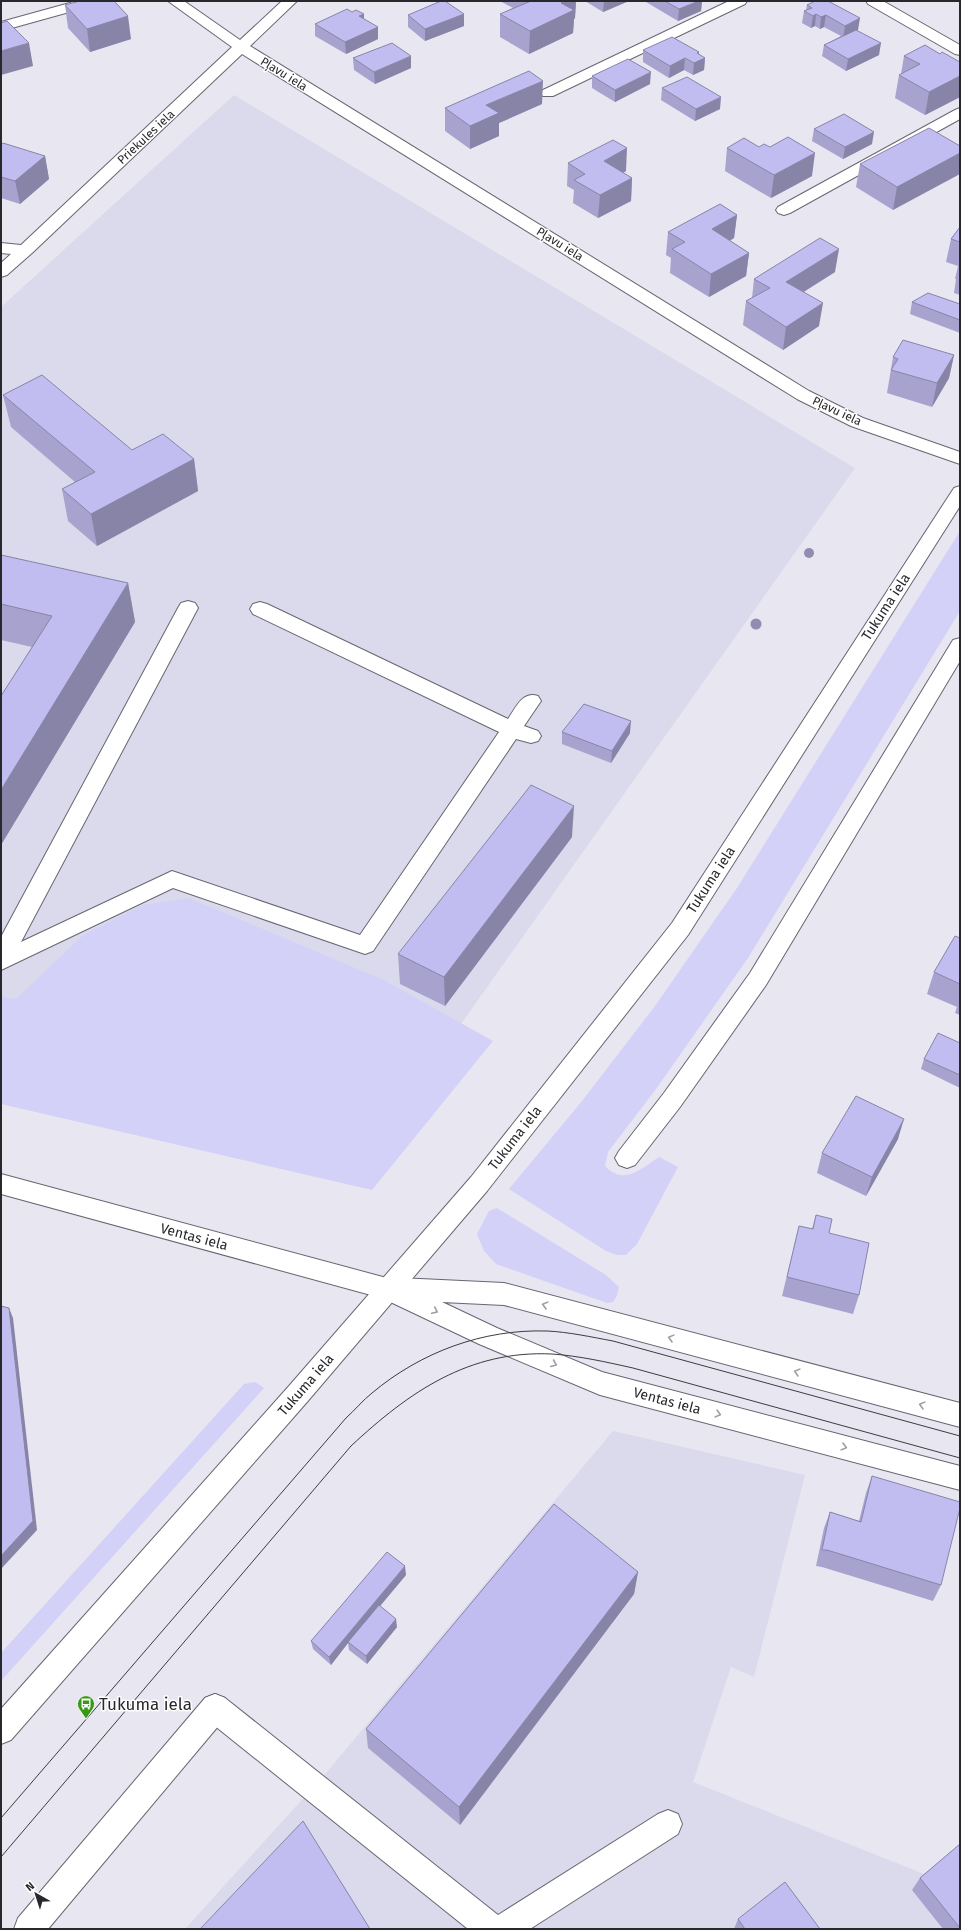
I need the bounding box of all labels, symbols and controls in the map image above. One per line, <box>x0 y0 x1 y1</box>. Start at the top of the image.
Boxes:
street label: Pļavu iela <box>257 54 310 95</box>
street label: Priekules iela <box>115 107 177 167</box>
street label: Pļavu iela <box>533 224 586 265</box>
street label: Pļavu iela <box>810 394 864 429</box>
street label: Tukuma iela <box>858 570 914 644</box>
street label: Tukuma iela <box>683 843 739 917</box>
street label: Tukuma iela <box>485 1103 545 1173</box>
street label: Ventas iela <box>158 1220 230 1254</box>
one-way arrow <box>542 1301 549 1310</box>
one-way arrow <box>431 1306 439 1314</box>
one-way arrow <box>668 1334 675 1343</box>
street label: Tukuma iela <box>274 1351 338 1419</box>
one-way arrow <box>551 1359 558 1367</box>
one-way arrow <box>793 1368 800 1376</box>
street label: Ventas iela <box>631 1384 703 1418</box>
one-way arrow <box>919 1401 926 1410</box>
one-way arrow <box>715 1410 721 1418</box>
one-way arrow <box>841 1443 847 1451</box>
bus stop icon: Tukuma iela <box>76 1694 96 1719</box>
place label: Tukuma iela <box>99 1694 192 1715</box>
north arrow <box>16 1874 56 1914</box>
text: N <box>23 1879 37 1894</box>

